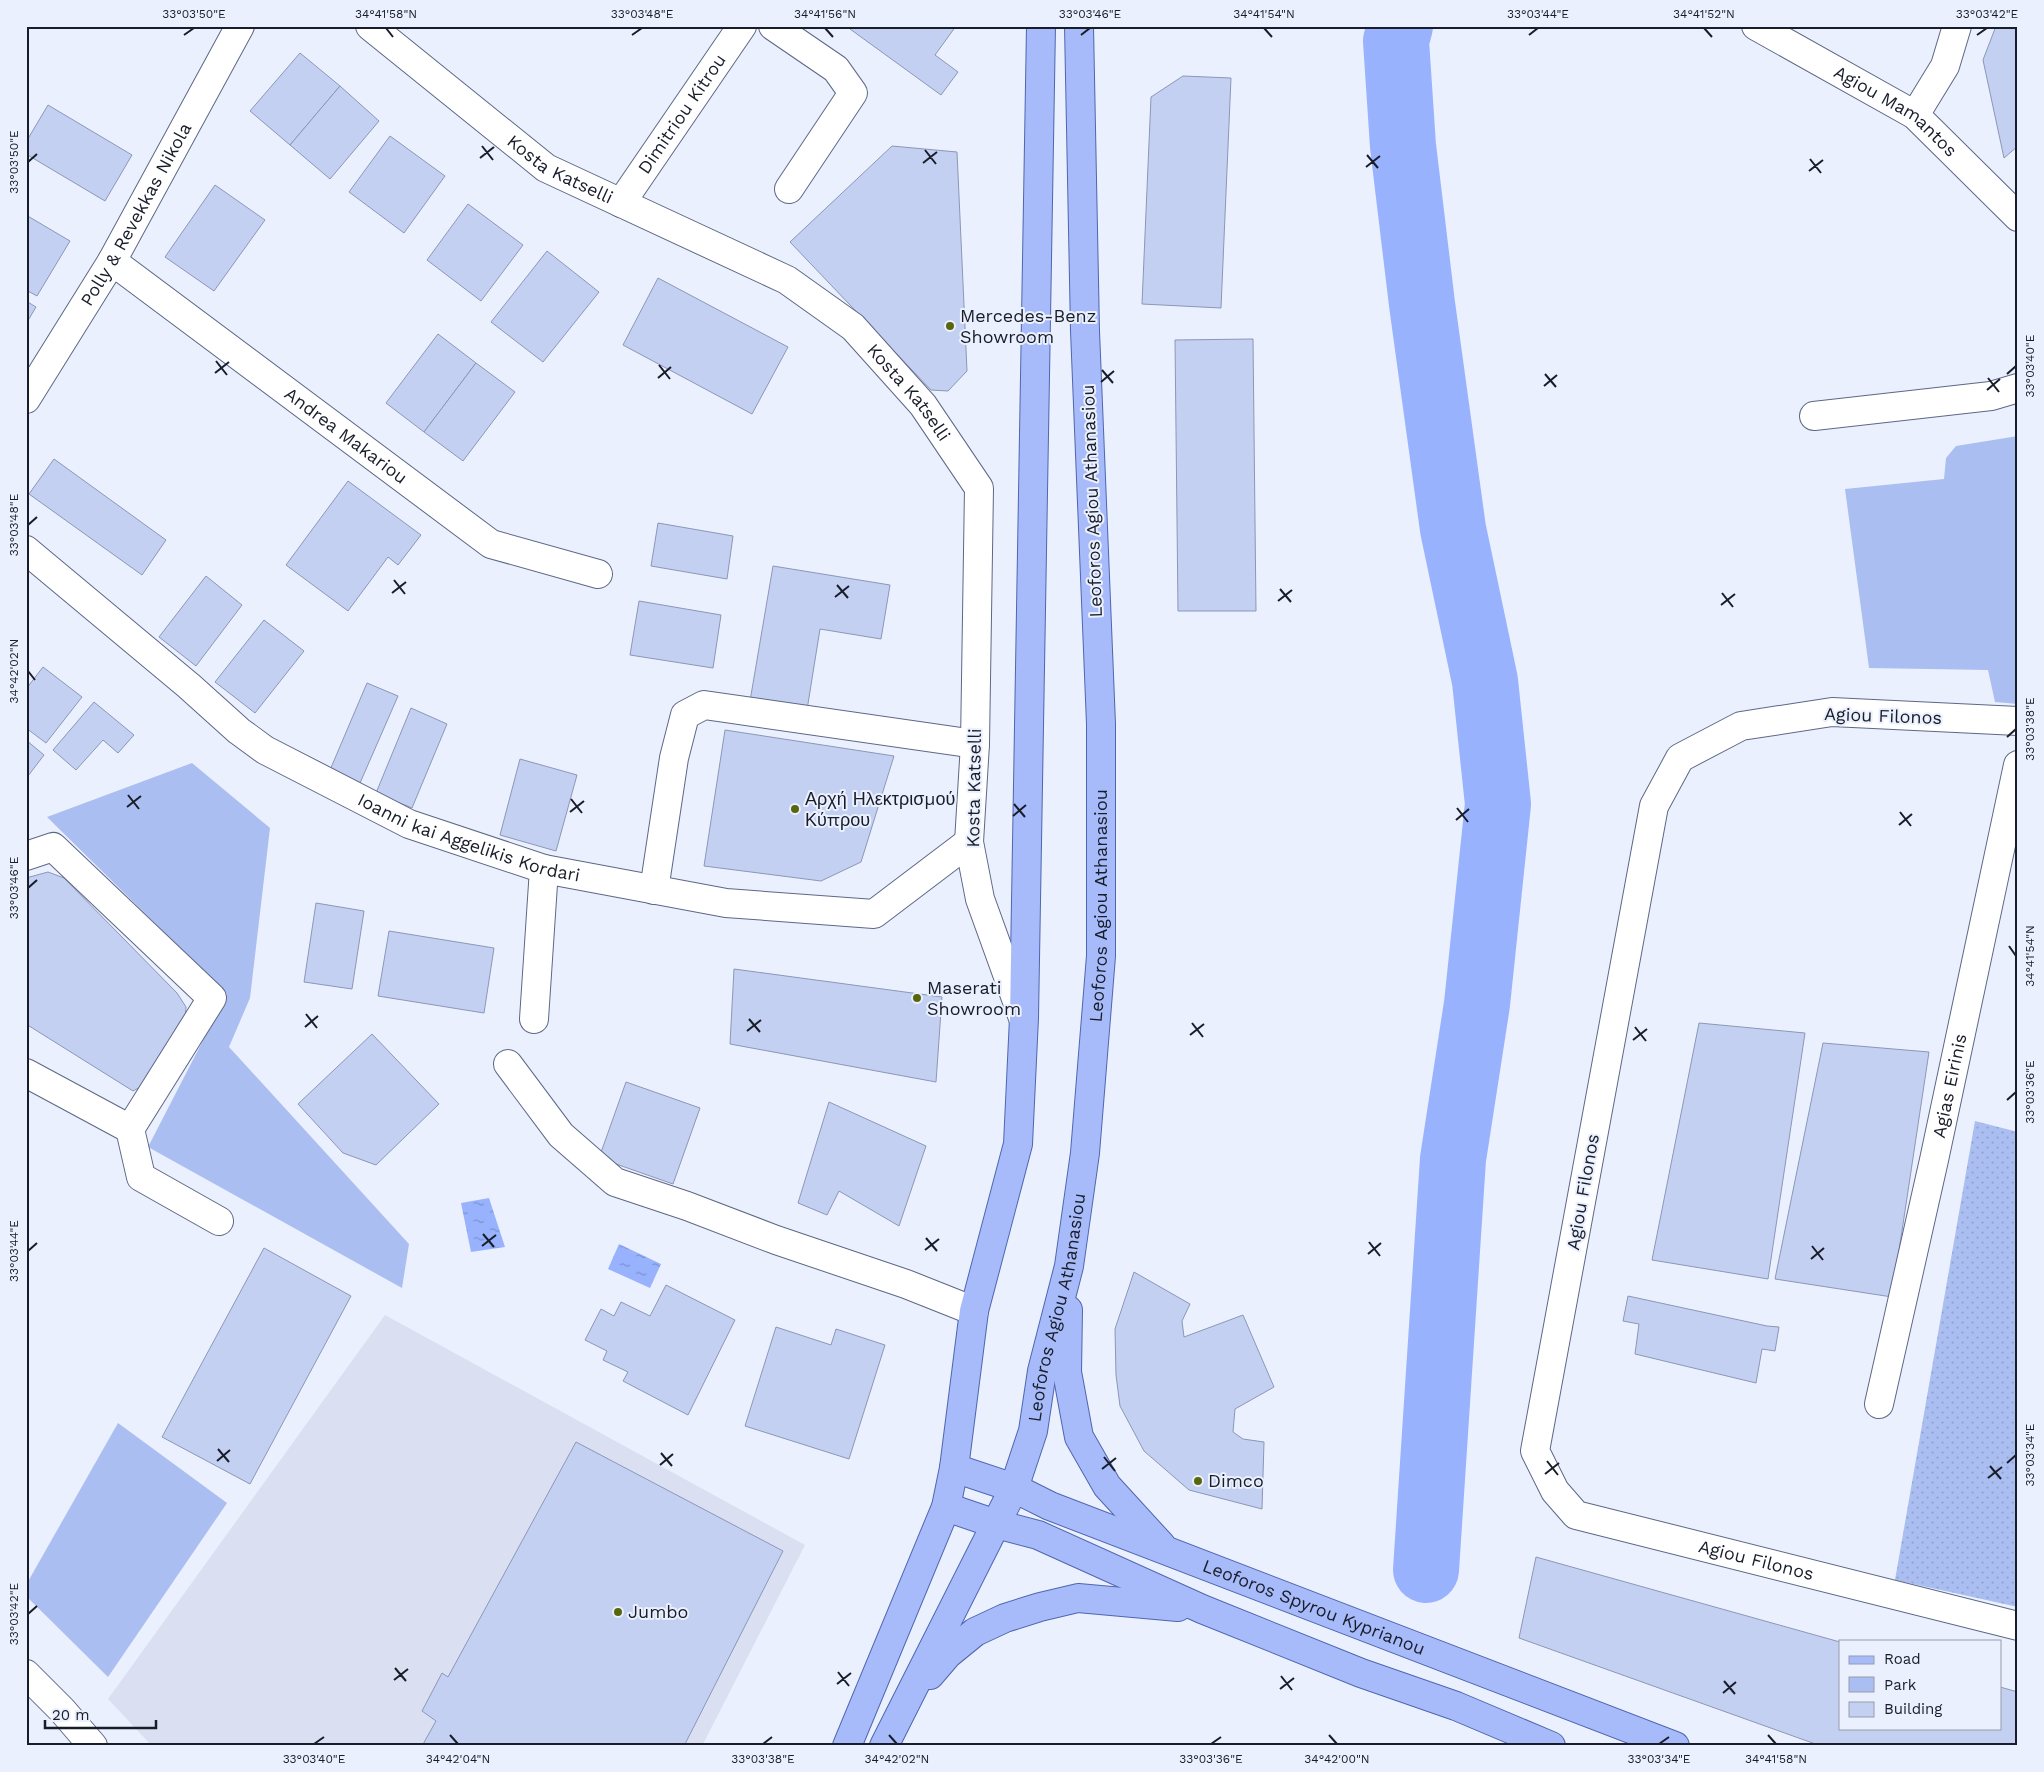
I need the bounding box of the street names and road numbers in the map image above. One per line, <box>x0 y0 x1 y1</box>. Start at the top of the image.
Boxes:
street label: Dimitriou Kitrou <box>633 50 730 177</box>
street label: Agiou Mamantos <box>1831 61 1962 161</box>
street label: Polly & Revekkas Nikola <box>76 119 195 310</box>
street label: Kosta Katselli <box>503 130 616 208</box>
street label: Kosta Katselli <box>863 339 955 445</box>
street label: Andrea Makariou <box>281 383 412 488</box>
street label: Leoforos Agiou Athanasiou <box>1077 384 1106 618</box>
street label: Agiou Filonos <box>1824 703 1942 728</box>
street label: Kosta Katselli <box>962 728 985 848</box>
street label: Ioanni kai Aggelikis Kordari <box>355 789 582 886</box>
street label: Leoforos Agiou Athanasiou <box>1085 789 1111 1023</box>
street label: Agias Eirinis <box>1928 1032 1971 1140</box>
street label: Agiou Filonos <box>1562 1132 1603 1252</box>
street label: Leoforos Agiou Athanasiou <box>1024 1192 1089 1423</box>
street label: Agiou Filonos <box>1697 1535 1816 1584</box>
street label: Leoforos Spyrou Kyprianou <box>1200 1555 1428 1659</box>

